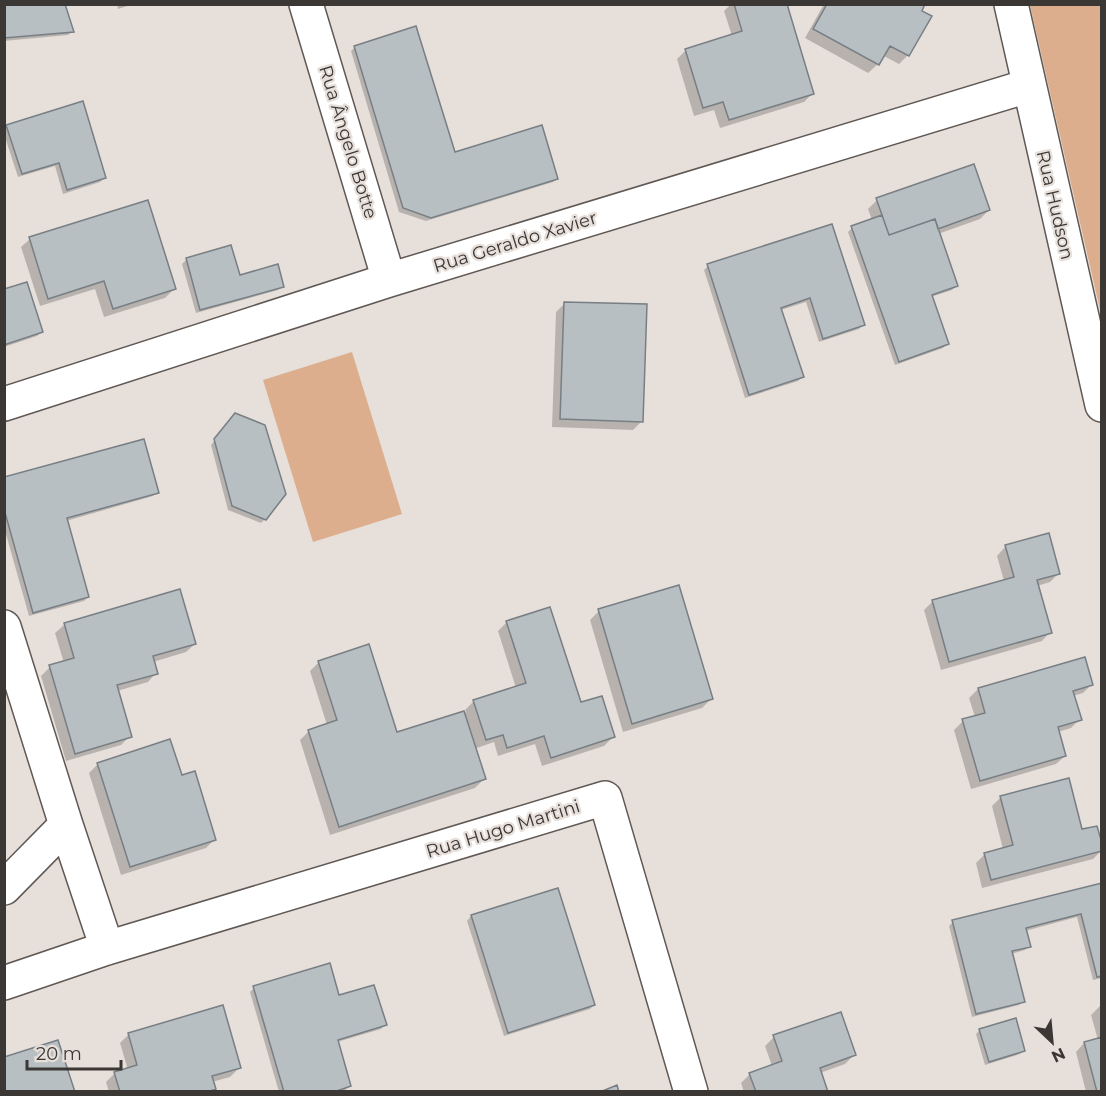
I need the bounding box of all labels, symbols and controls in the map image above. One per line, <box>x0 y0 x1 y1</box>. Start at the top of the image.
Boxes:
street label: Rua Ângelo Botte <box>314 63 382 222</box>
street label: Rua Hudson <box>1032 148 1078 262</box>
street label: Rua Geraldo Xavier <box>430 207 600 277</box>
street label: Rua Hugo Martini <box>423 795 583 863</box>
north arrow <box>1022 1012 1082 1072</box>
scale bar <box>27 1033 122 1071</box>
text: 20 m <box>36 1043 82 1065</box>
text: N <box>1048 1044 1068 1066</box>

